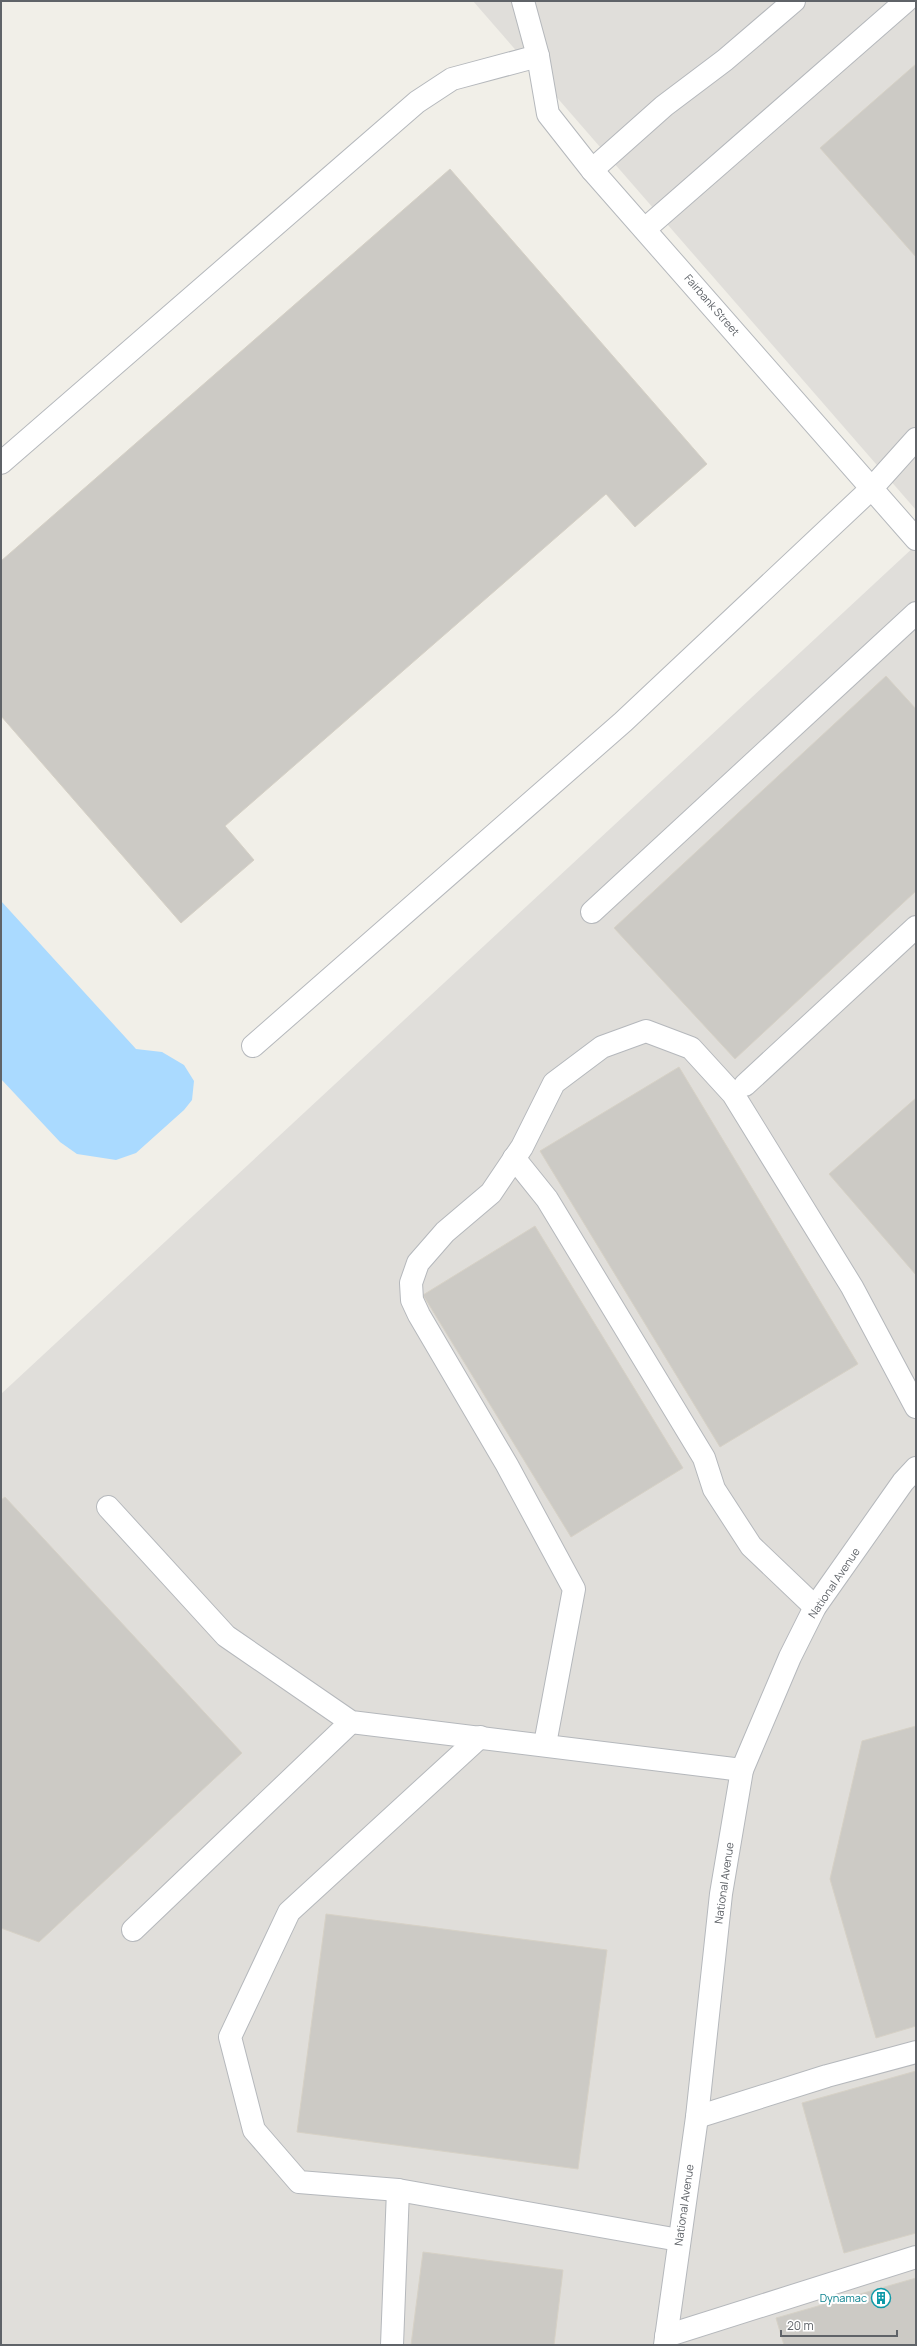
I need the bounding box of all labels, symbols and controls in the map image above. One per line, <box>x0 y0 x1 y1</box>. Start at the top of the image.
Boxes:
street label: Fairbank Street <box>681 271 743 339</box>
street label: National Avenue <box>804 1544 863 1621</box>
street label: National Avenue <box>710 1841 737 1925</box>
street label: National Avenue <box>670 2163 697 2247</box>
building icon: Dynamac <box>870 2287 892 2309</box>
place label: Dynamac <box>820 2290 867 2305</box>
scale bar <box>781 2312 897 2338</box>
text: 20 m <box>787 2317 814 2334</box>

